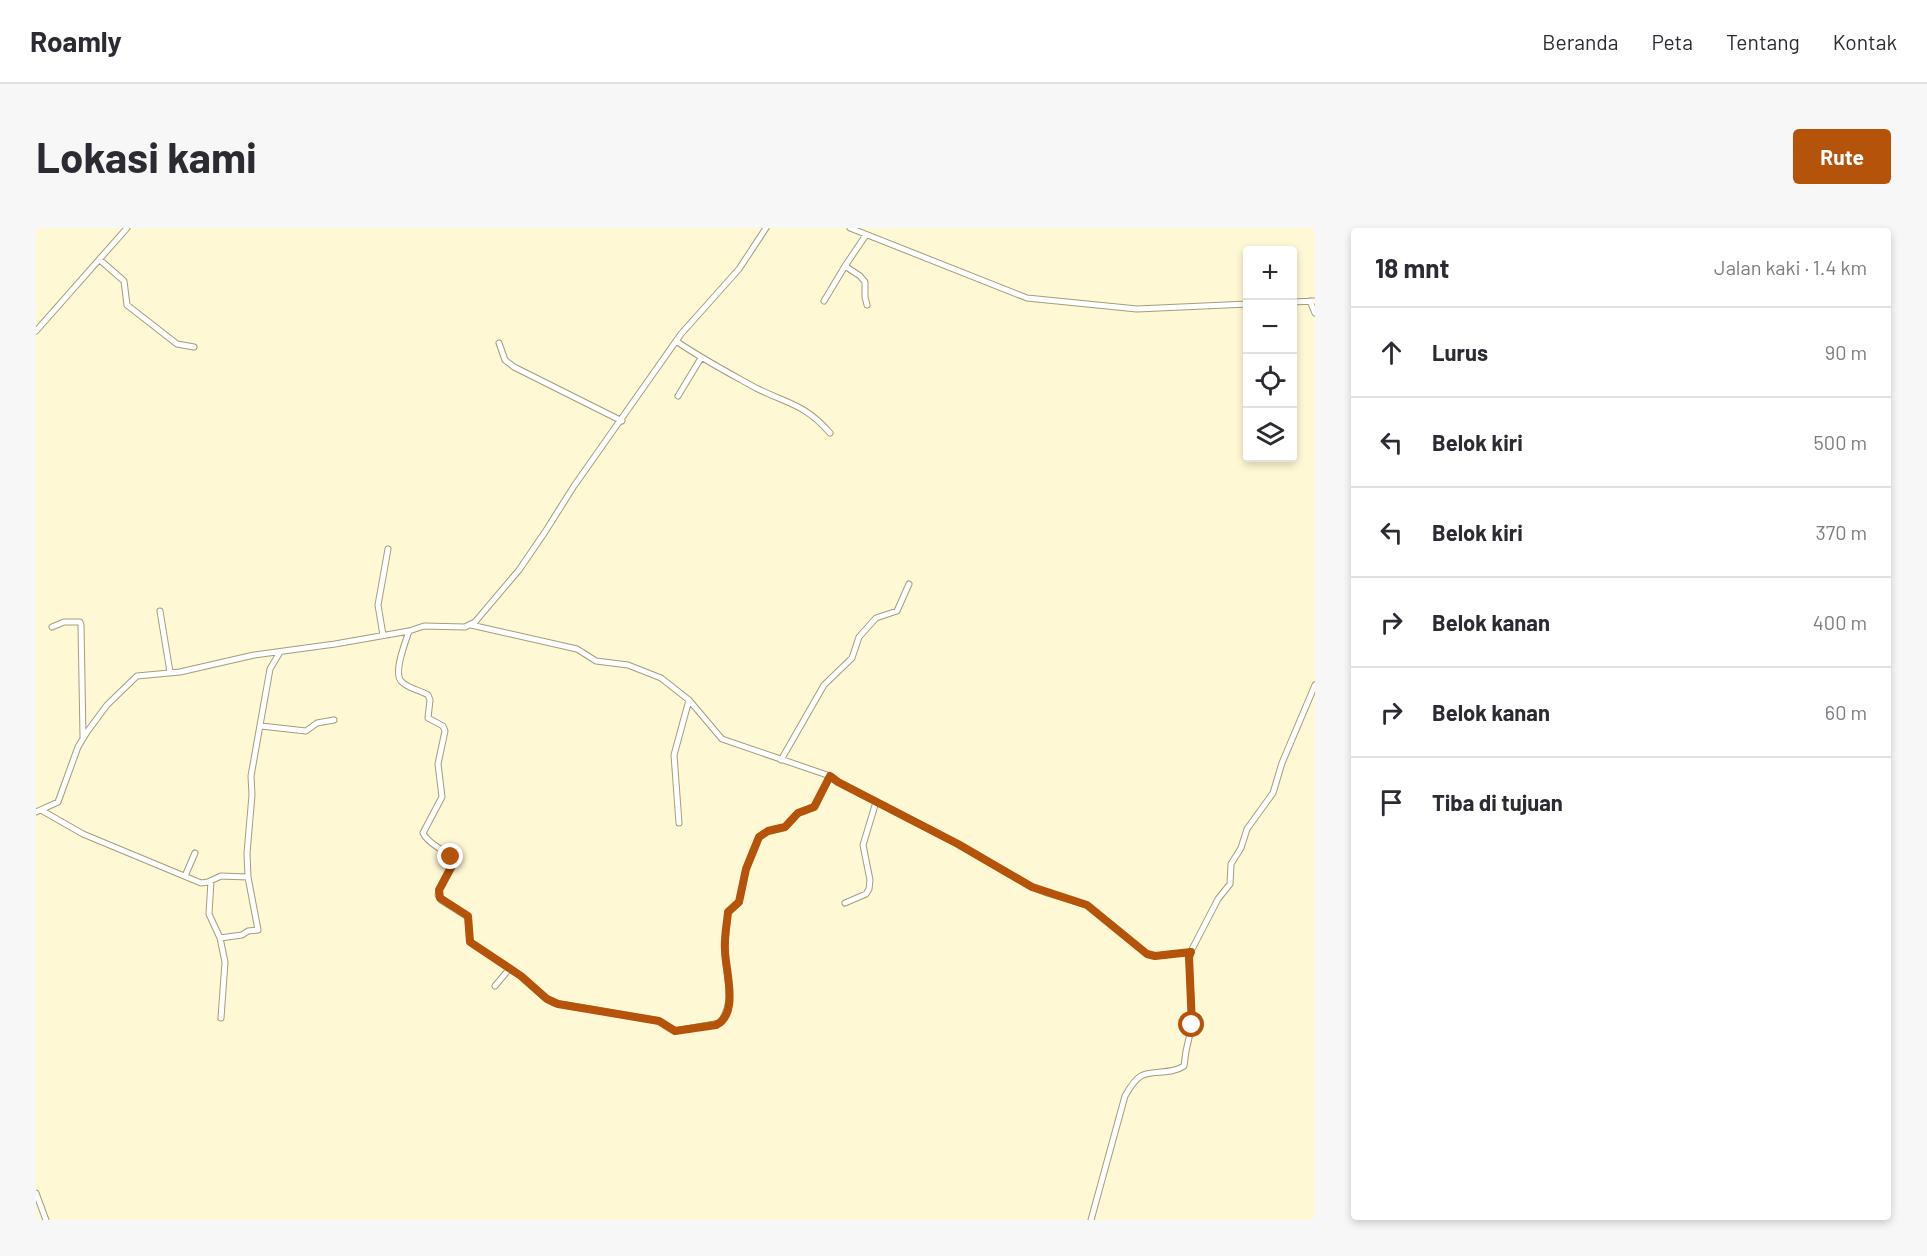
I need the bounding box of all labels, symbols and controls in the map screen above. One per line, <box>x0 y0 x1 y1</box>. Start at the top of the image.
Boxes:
text: Roamly <box>30 24 122 58</box>
text: Beranda <box>1542 29 1618 54</box>
text: Peta <box>1651 29 1693 54</box>
text: Tentang <box>1726 29 1800 54</box>
text: Kontak <box>1833 29 1897 54</box>
button: Rute <box>1793 129 1891 184</box>
text: Lokasi kami <box>36 131 257 181</box>
map controls <box>1243 246 1297 462</box>
button: + <box>1243 246 1297 300</box>
text: 18 mnt <box>1375 252 1449 283</box>
text: Jalan kaki · 1.4 km <box>1714 255 1867 279</box>
button: − <box>1243 300 1297 354</box>
icon: ahead <box>1375 336 1408 369</box>
text: Lurus <box>1432 339 1488 365</box>
text: 90 m <box>1825 340 1867 364</box>
button: locate <box>1243 354 1297 408</box>
button: layers <box>1243 408 1297 462</box>
icon: left <box>1375 426 1408 459</box>
text: Belok kiri <box>1432 429 1523 455</box>
text: 500 m <box>1814 430 1867 454</box>
icon: left <box>1375 516 1408 549</box>
text: Belok kiri <box>1432 519 1523 545</box>
text: 370 m <box>1815 520 1867 544</box>
icon: right <box>1375 606 1408 639</box>
text: Belok kanan <box>1432 609 1550 635</box>
text: 400 m <box>1813 610 1867 634</box>
icon: right <box>1375 696 1408 729</box>
text: Belok kanan <box>1432 699 1550 725</box>
text: 60 m <box>1825 700 1867 724</box>
icon: arrive <box>1375 786 1408 819</box>
text: Tiba di tujuan <box>1432 789 1563 815</box>
route end <box>437 843 463 869</box>
route start <box>1178 1011 1204 1037</box>

